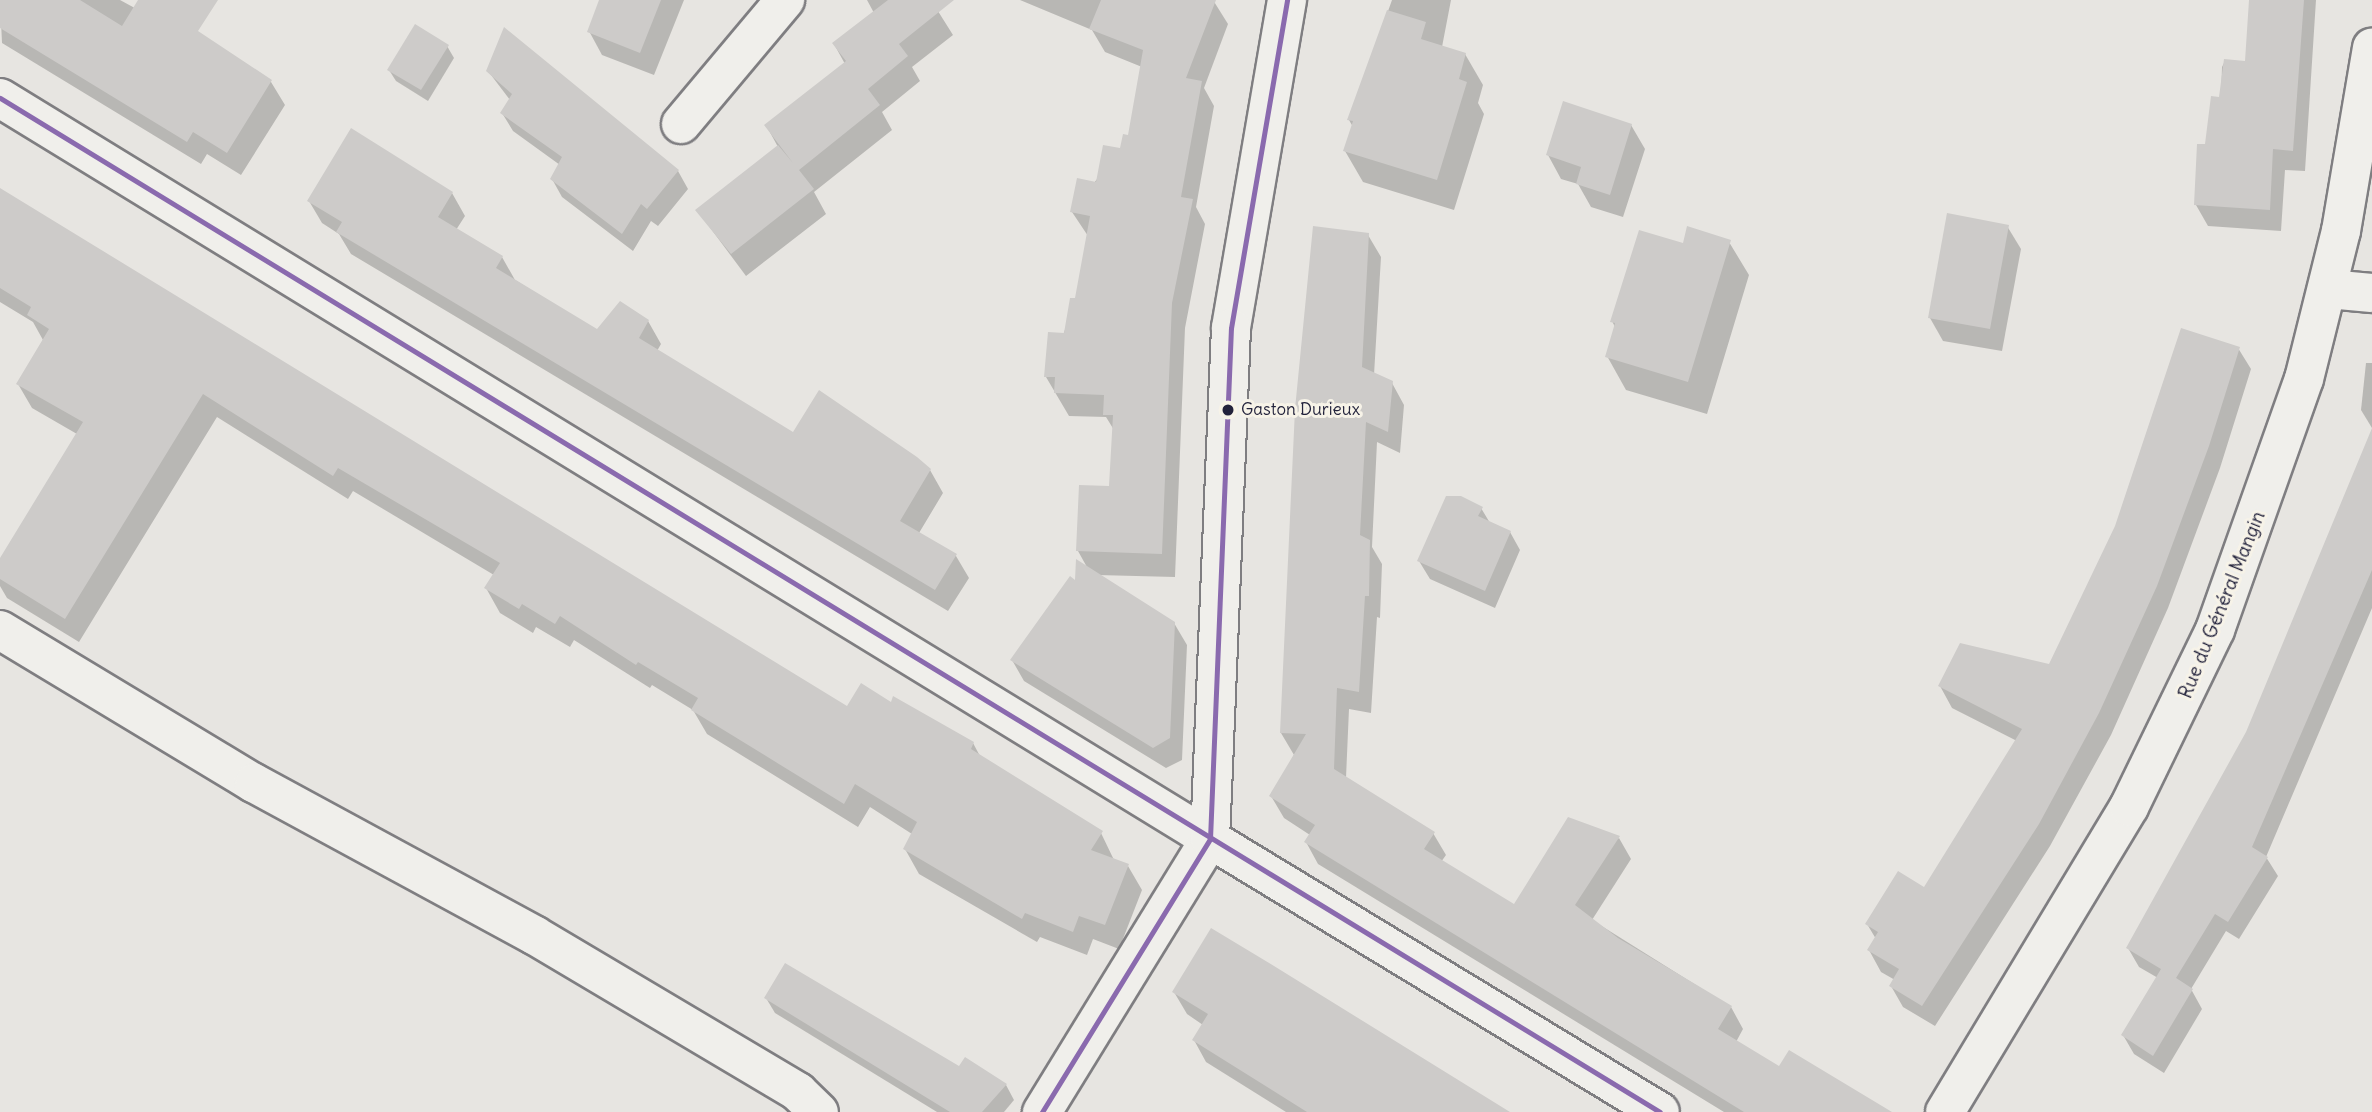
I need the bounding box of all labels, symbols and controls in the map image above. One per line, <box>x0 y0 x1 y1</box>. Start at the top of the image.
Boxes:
place label: Gaston Durieux <box>1241 400 1360 420</box>
marker: Gaston Durieux <box>1221 403 1235 417</box>
street label: Rue du Général Mangin <box>2174 508 2270 702</box>

